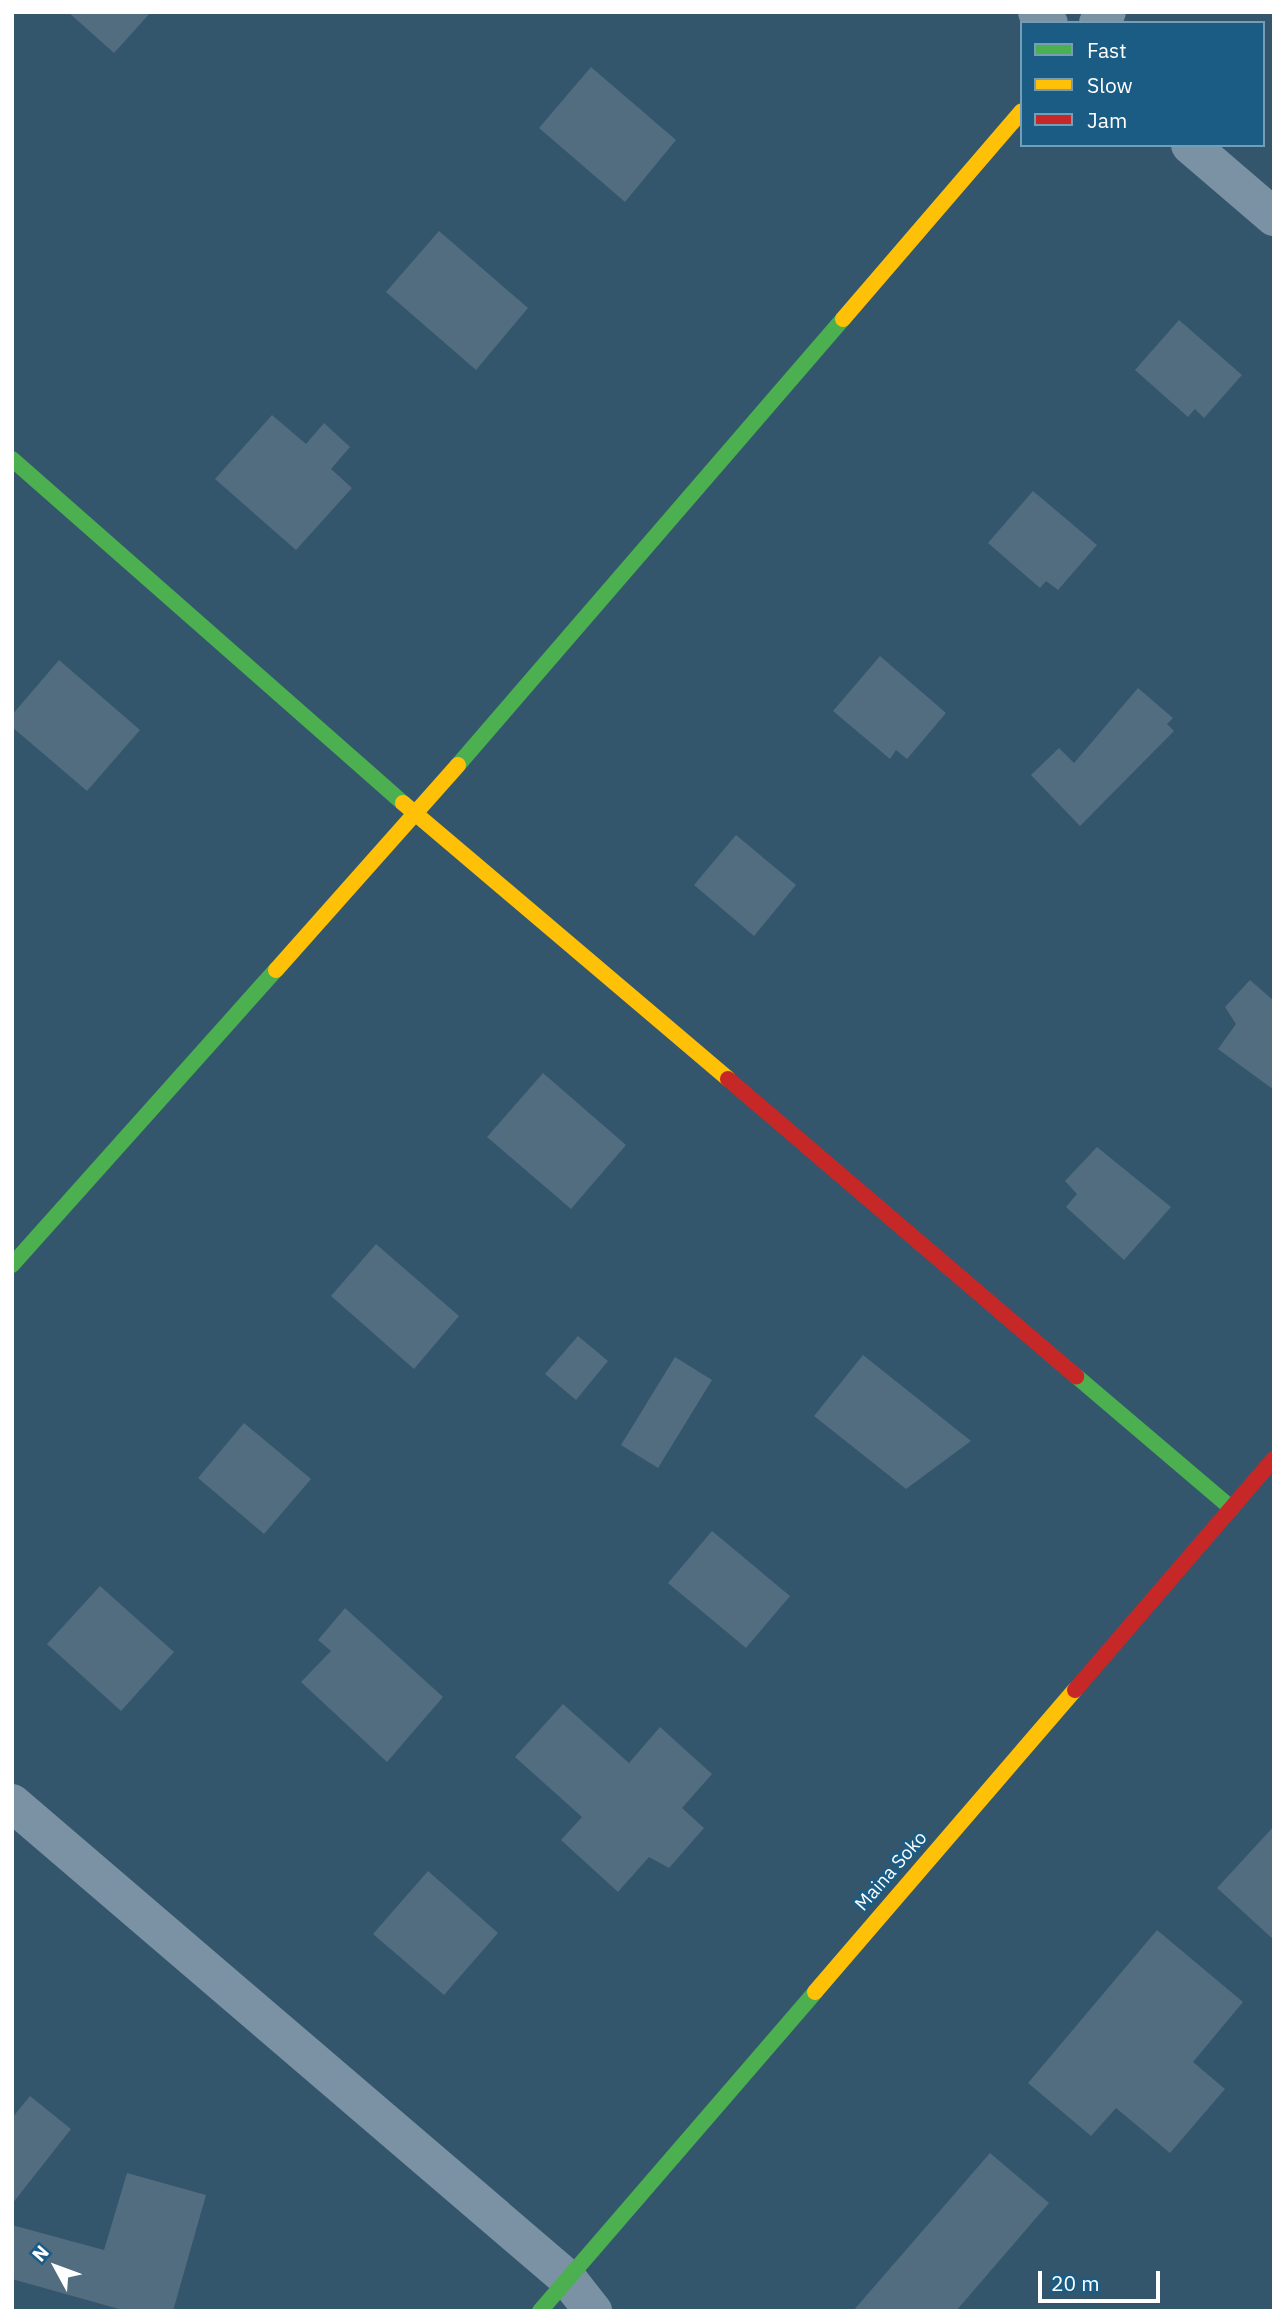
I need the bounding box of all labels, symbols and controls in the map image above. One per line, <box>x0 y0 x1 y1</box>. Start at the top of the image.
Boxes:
legend <box>1020 21 1265 147</box>
text: Fast <box>1087 36 1127 64</box>
text: Slow <box>1087 71 1133 99</box>
text: Jam <box>1087 106 1127 134</box>
street label: Maina Soko <box>850 1827 932 1915</box>
north arrow <box>21 2232 91 2302</box>
text: N <box>27 2240 54 2266</box>
scale bar <box>1041 2256 1164 2300</box>
text: 20 m <box>1051 2269 1100 2297</box>

